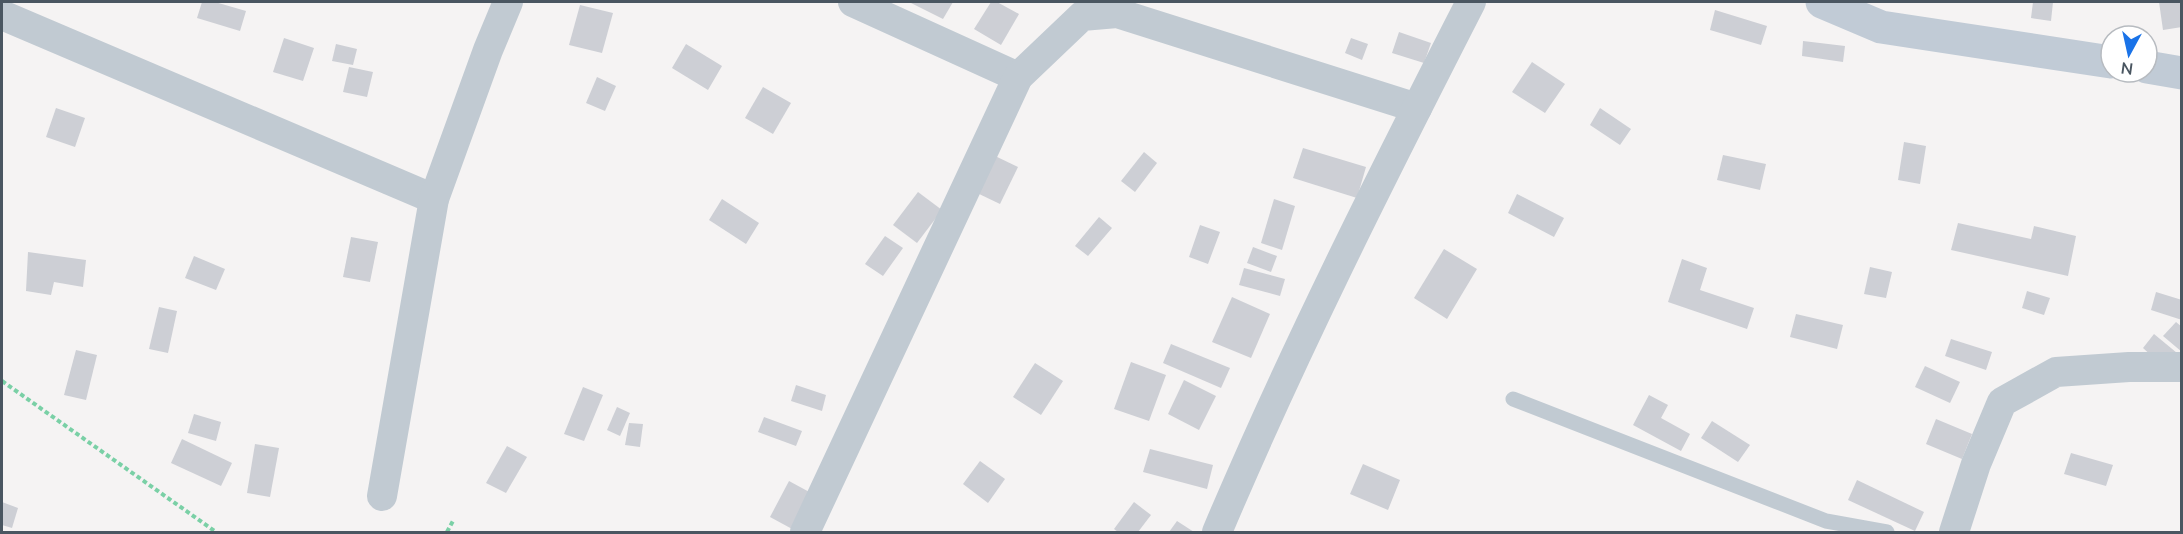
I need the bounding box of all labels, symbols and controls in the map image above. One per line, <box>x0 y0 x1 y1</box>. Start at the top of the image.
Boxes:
north arrow <box>2099 24 2159 84</box>
text: N <box>2120 58 2134 80</box>

